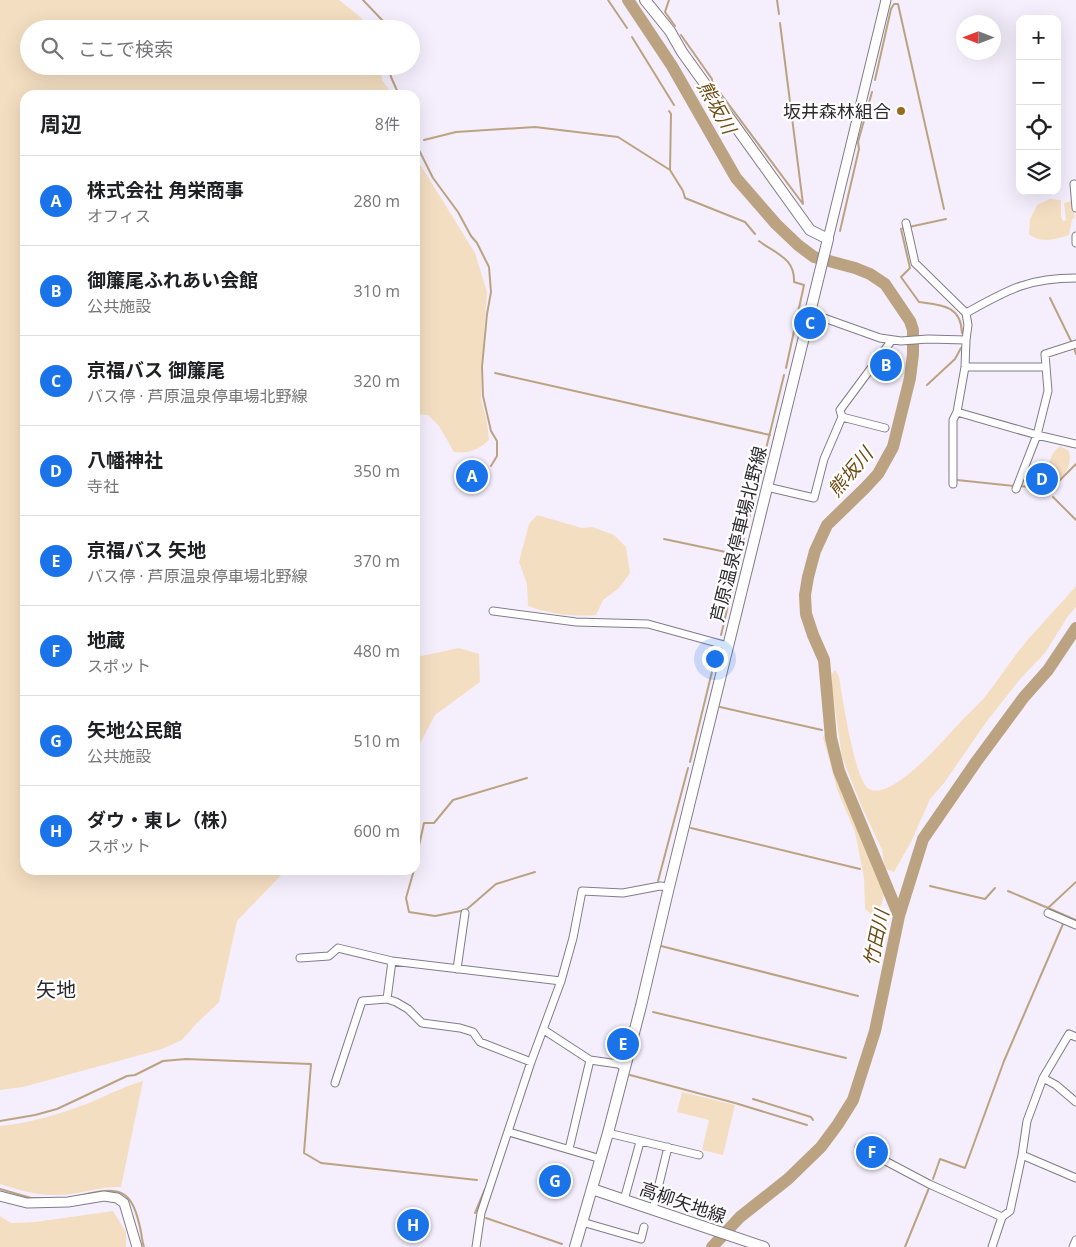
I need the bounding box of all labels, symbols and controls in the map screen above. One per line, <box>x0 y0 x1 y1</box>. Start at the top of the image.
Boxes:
north arrow <box>956 15 1001 60</box>
map controls <box>1016 15 1061 195</box>
button: + <box>1016 15 1061 60</box>
search box <box>20 20 420 75</box>
icon: search <box>38 34 66 62</box>
text: ここで検索 <box>78 36 173 62</box>
button: − <box>1016 60 1061 105</box>
water label: 熊坂川 <box>692 76 743 140</box>
place label: 坂井森林組合 <box>783 99 891 123</box>
marker: 坂井森林組合 <box>895 105 907 117</box>
button: locate <box>1016 105 1061 150</box>
text: 周辺 <box>40 110 82 138</box>
text: 8件 <box>375 113 400 135</box>
button: layers <box>1016 150 1061 195</box>
text: 株式会社 角栄商事 <box>87 177 244 203</box>
text: A <box>50 190 62 212</box>
text: 280 m <box>354 190 400 212</box>
text: オフィス <box>87 205 151 227</box>
text: 御簾尾ふれあい会館 <box>87 267 258 293</box>
text: B <box>51 280 61 302</box>
text: 310 m <box>354 280 400 302</box>
text: 公共施設 <box>87 295 151 317</box>
pin: C <box>794 304 826 342</box>
pin: B <box>870 346 902 384</box>
text: 京福バス 御簾尾 <box>87 357 225 383</box>
text: C <box>51 370 61 392</box>
text: 320 m <box>354 370 400 392</box>
text: バス停 · 芦原温泉停車場北野線 <box>87 385 308 407</box>
water label: 熊坂川 <box>822 440 880 502</box>
street label: 芦原温泉停車場北野線 <box>705 444 771 624</box>
text: 八幡神社 <box>87 447 163 473</box>
pin: A <box>456 457 488 495</box>
text: D <box>50 460 62 482</box>
text: 350 m <box>354 460 400 482</box>
pin: D <box>1026 460 1058 498</box>
text: 寺社 <box>87 475 119 497</box>
text: 京福バス 矢地 <box>87 537 206 563</box>
text: E <box>52 550 60 572</box>
text: 370 m <box>354 550 400 572</box>
text: バス停 · 芦原温泉停車場北野線 <box>87 565 308 587</box>
text: 地蔵 <box>87 627 125 653</box>
text: F <box>52 640 60 662</box>
text: 480 m <box>354 640 400 662</box>
your location <box>702 646 728 672</box>
text: スポット <box>87 655 151 677</box>
text: 矢地公民館 <box>87 717 182 743</box>
text: G <box>50 730 62 752</box>
text: 510 m <box>354 730 400 752</box>
text: 公共施設 <box>87 745 151 767</box>
text: ダウ・東レ（株） <box>87 807 239 833</box>
text: H <box>50 820 62 842</box>
text: 600 m <box>354 820 400 842</box>
text: スポット <box>87 835 151 857</box>
water label: 竹田川 <box>857 905 895 969</box>
district label: 矢地 <box>36 976 76 1003</box>
pin: E <box>607 1025 639 1063</box>
pin: F <box>856 1133 888 1171</box>
pin: G <box>539 1162 571 1200</box>
street label: 高柳矢地線 <box>637 1176 729 1228</box>
pin: H <box>397 1206 429 1244</box>

